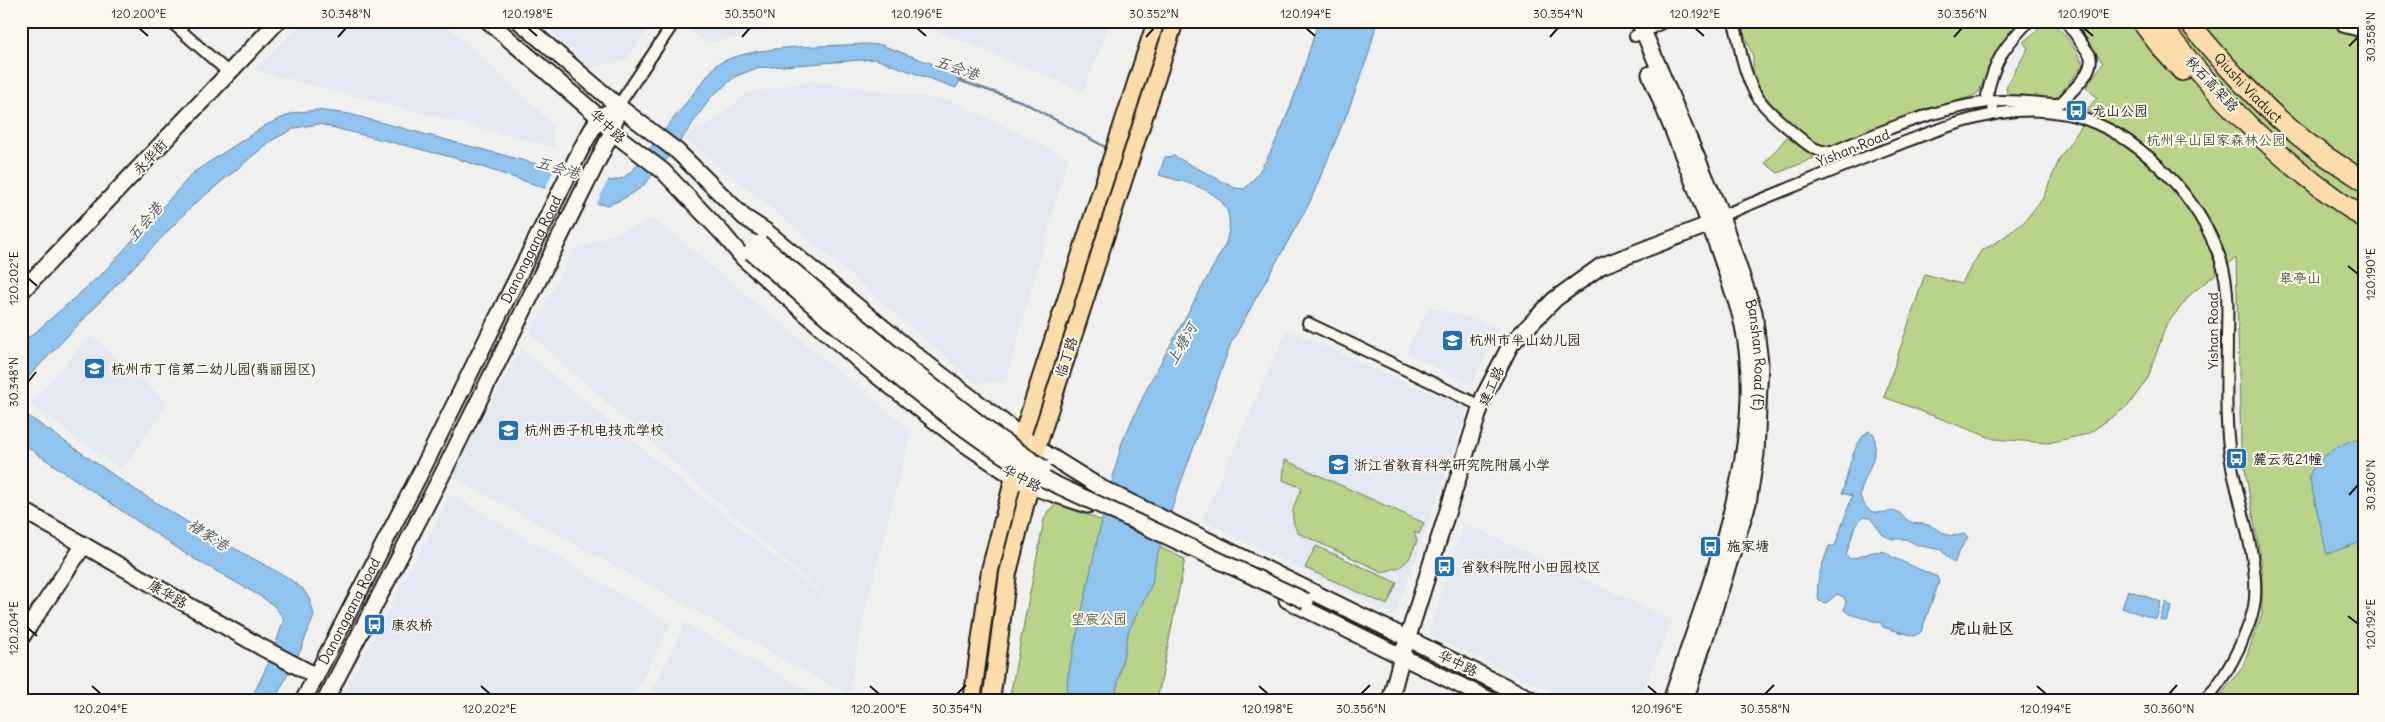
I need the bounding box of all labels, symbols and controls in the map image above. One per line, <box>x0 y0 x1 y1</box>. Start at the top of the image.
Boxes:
text: 120.200°E <box>111 6 167 21</box>
text: 30.348°N <box>321 6 371 21</box>
text: 120.198°E <box>503 6 553 21</box>
text: 30.350°N <box>724 6 776 21</box>
text: 120.196°E <box>892 6 942 21</box>
text: 30.352°N <box>1129 6 1179 21</box>
text: 120.194°E <box>1281 6 1331 21</box>
text: 30.354°N <box>1533 6 1583 21</box>
text: 120.192°E <box>1670 6 1720 21</box>
text: 30.356°N <box>1937 6 1987 21</box>
text: 120.190°E <box>2058 6 2110 21</box>
text: 30.358°N <box>2363 12 2378 62</box>
street label: Qiushi Viaduct <box>2210 49 2286 127</box>
water label: 五会港 <box>933 51 983 84</box>
street label: 秋石高架路 <box>2182 52 2242 116</box>
bus stop icon: 龙山公园 <box>2064 99 2088 123</box>
place label: 龙山公园 <box>2092 102 2148 120</box>
street label: 华中路 <box>587 105 629 147</box>
street label: Yishan Road <box>1814 125 1892 171</box>
park label: 杭州半山国家森林公园 <box>2146 131 2286 149</box>
street label: 永华街 <box>129 136 171 178</box>
water label: 五会港 <box>534 152 584 183</box>
street label: Danonggang Road <box>497 193 565 306</box>
water label: 五会港 <box>123 197 168 245</box>
text: 120.190°E <box>2363 248 2378 300</box>
text: 120.202°E <box>6 251 21 305</box>
park label: 皋亭山 <box>2279 269 2321 287</box>
street label: Yishan Road <box>2204 292 2222 370</box>
street label: Banshan Road (E) <box>1741 297 1769 411</box>
water label: 上塘河 <box>1162 317 1203 368</box>
school or university icon: 杭州市半山幼儿园 <box>1441 328 1465 352</box>
place label: 杭州市半山幼儿园 <box>1469 331 1581 349</box>
street label: 临丁路 <box>1051 334 1081 380</box>
text: 30.348°N <box>6 357 21 407</box>
school or university icon: 杭州市丁信第二幼儿园(翡丽园区) <box>83 357 107 381</box>
place label: 杭州市丁信第二幼儿园(翡丽园区) <box>111 360 315 378</box>
street label: 建工路 <box>1474 363 1508 409</box>
school or university icon: 杭州西子机电技术学校 <box>496 418 520 442</box>
place label: 杭州西子机电技术学校 <box>524 421 664 439</box>
bus stop icon: 麓云苑21幢 <box>2225 447 2249 471</box>
place label: 麓云苑21幢 <box>2253 450 2322 468</box>
school or university icon: 浙江省教育科学研究院附属小学 <box>1326 453 1350 477</box>
place label: 浙江省教育科学研究院附属小学 <box>1354 456 1550 474</box>
text: 30.360°N <box>2363 459 2378 511</box>
street label: 华中路 <box>999 460 1045 496</box>
water label: 褚家港 <box>184 514 234 556</box>
bus stop icon: 施家塘 <box>1699 534 1723 558</box>
place label: 施家塘 <box>1727 537 1769 555</box>
street label: Danonggang Road <box>314 555 384 668</box>
bus stop icon: 省教科院附小田园校区 <box>1433 555 1457 579</box>
place label: 省教科院附小田园校区 <box>1461 558 1601 576</box>
street label: 康华路 <box>145 576 191 612</box>
text: 120.192°E <box>2363 599 2378 649</box>
text: 120.204°E <box>6 601 21 655</box>
park label: 望宸公园 <box>1071 610 1127 628</box>
bus stop icon: 康农桥 <box>363 613 387 637</box>
place label: 康农桥 <box>391 616 433 634</box>
district label: 虎山社区 <box>1950 618 2014 638</box>
street label: 华中路 <box>1435 646 1481 680</box>
text: 120.204°E <box>74 701 128 716</box>
text: 120.202°E <box>463 701 517 716</box>
text: 120.200°E <box>851 701 907 716</box>
text: 30.354°N <box>932 701 982 716</box>
text: 120.198°E <box>1243 701 1293 716</box>
text: 30.356°N <box>1336 701 1386 716</box>
text: 120.196°E <box>1632 701 1682 716</box>
text: 30.358°N <box>1740 701 1790 716</box>
text: 120.194°E <box>2021 701 2071 716</box>
text: 30.360°N <box>2143 701 2195 716</box>

